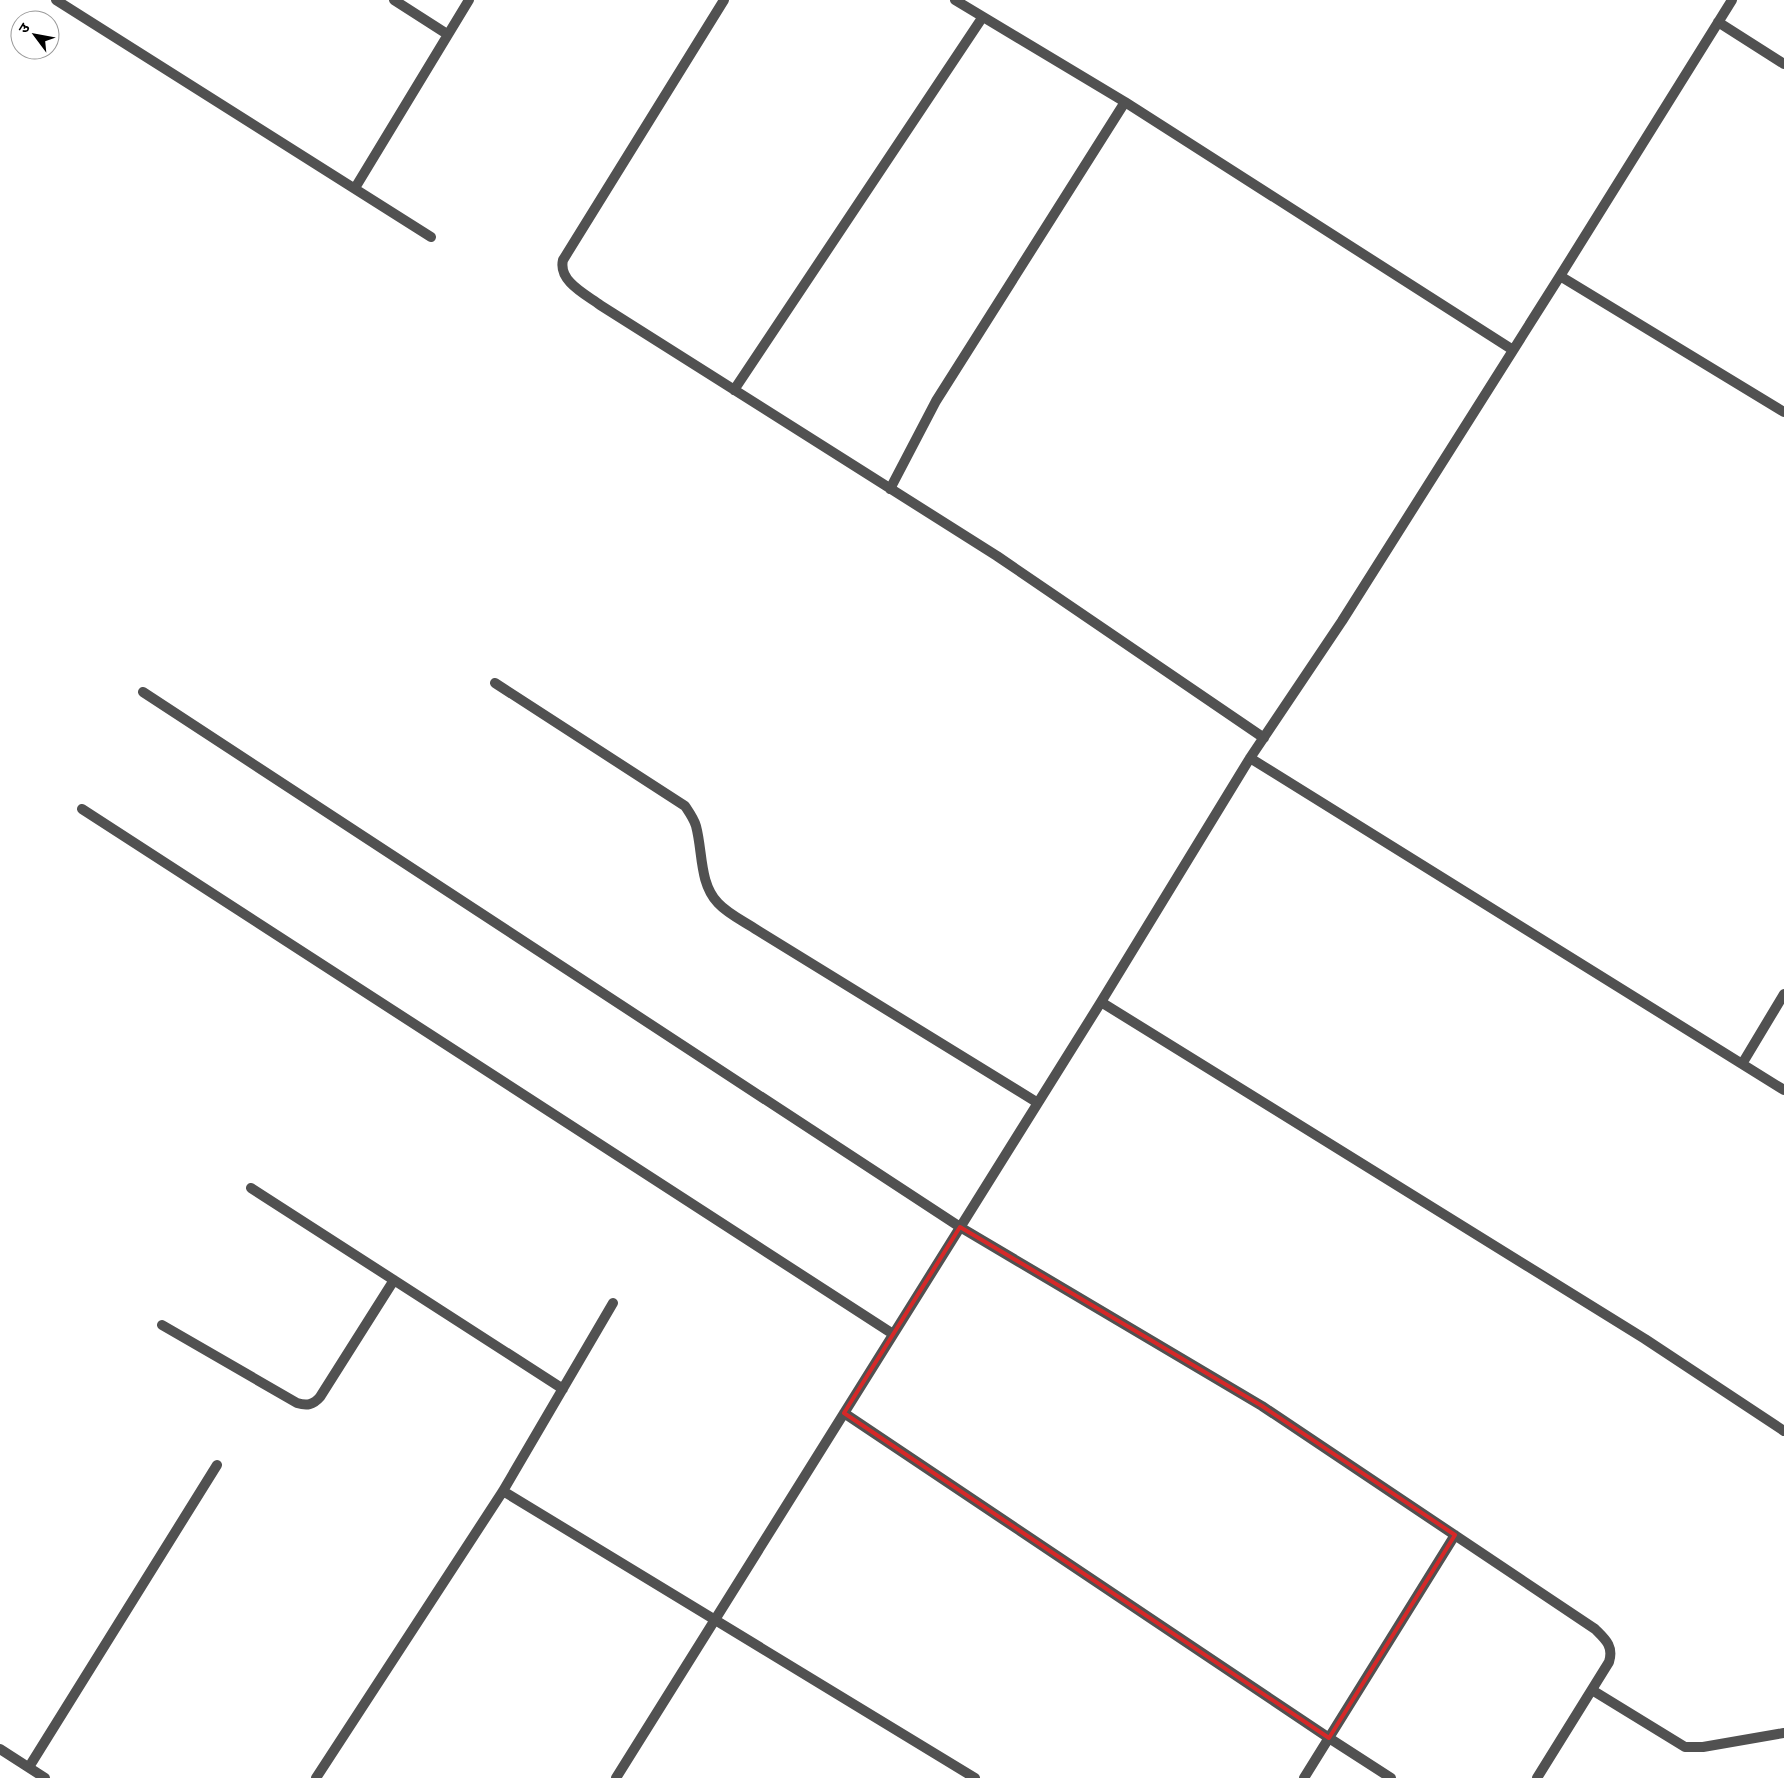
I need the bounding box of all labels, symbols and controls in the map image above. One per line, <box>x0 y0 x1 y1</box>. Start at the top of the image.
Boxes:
north arrow <box>10 10 60 60</box>
text: उ <box>15 20 33 36</box>

